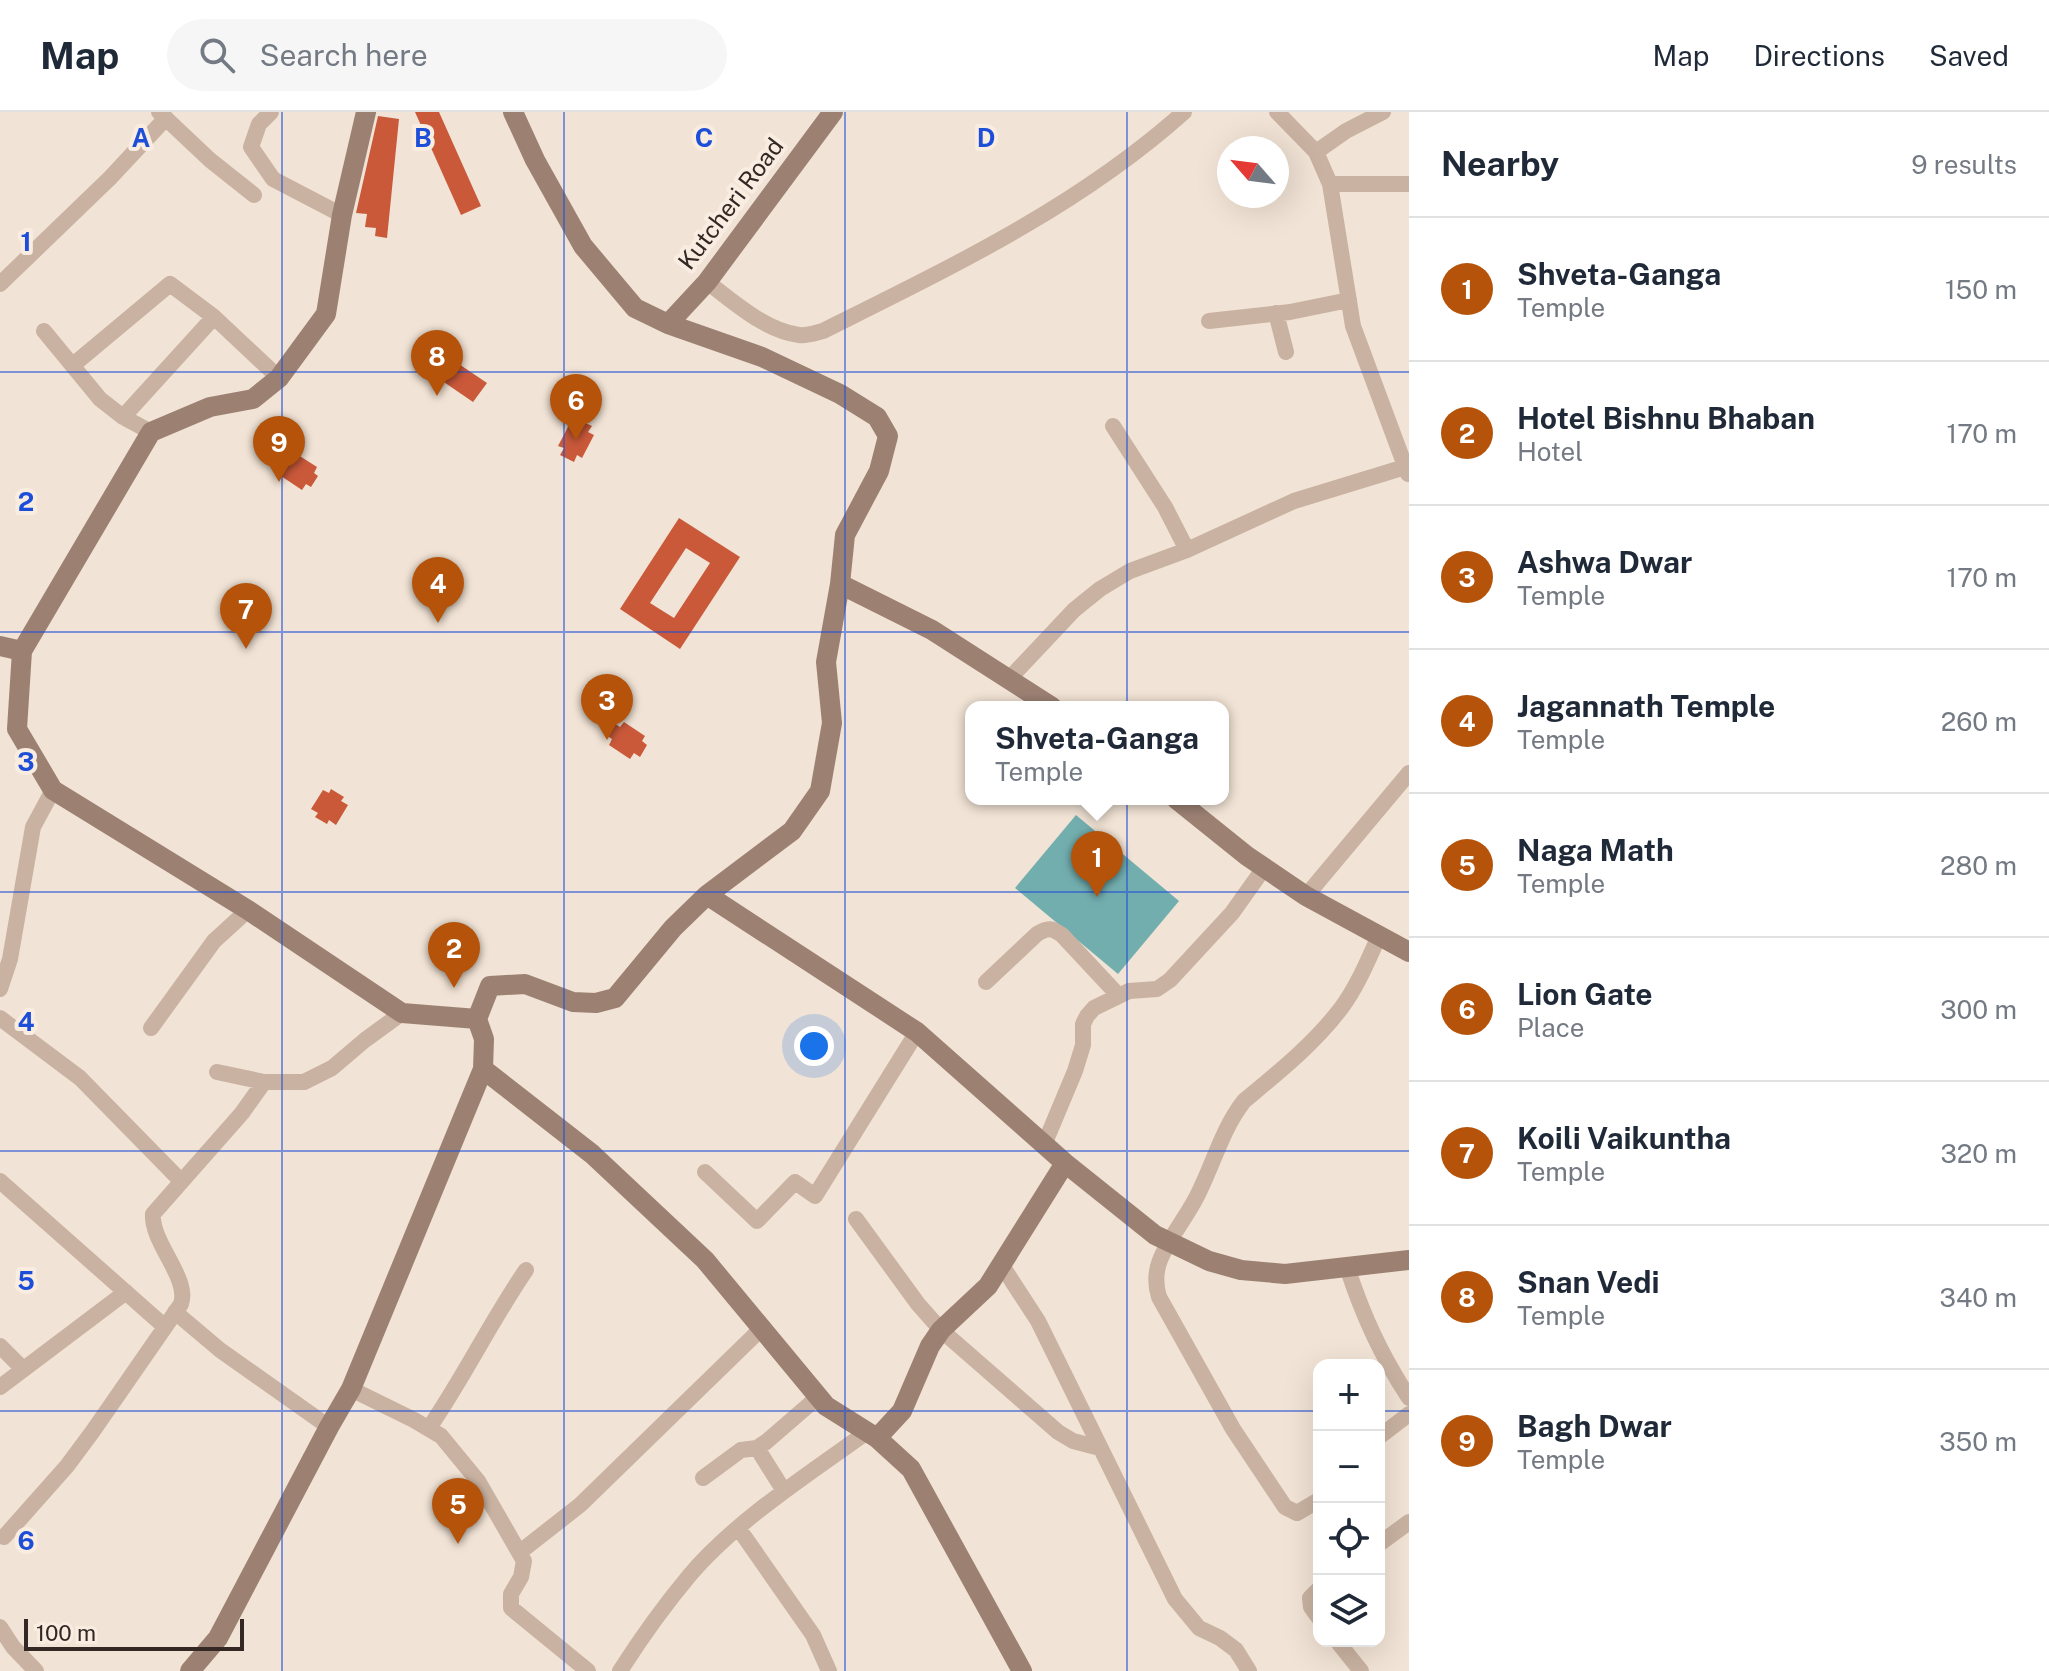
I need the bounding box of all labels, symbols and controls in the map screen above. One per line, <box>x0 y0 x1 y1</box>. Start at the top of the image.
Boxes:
search box <box>167 19 727 91</box>
text: Map <box>40 33 119 78</box>
icon: search <box>195 33 239 77</box>
text: Search here <box>259 37 428 73</box>
text: Map <box>1653 39 1709 72</box>
text: Directions <box>1753 39 1885 72</box>
text: Saved <box>1929 39 2009 72</box>
text: A <box>132 122 151 153</box>
text: B <box>414 122 432 153</box>
text: C <box>695 122 713 153</box>
text: D <box>977 122 995 153</box>
street label: Kutcheri Road <box>672 132 789 274</box>
north arrow <box>1217 136 1289 208</box>
text: Nearby <box>1441 144 1559 184</box>
text: 9 results <box>1911 149 2017 180</box>
text: 1 <box>20 226 32 257</box>
text: Shveta-Ganga <box>1517 256 1721 292</box>
text: 1 <box>1461 274 1473 305</box>
text: 150 m <box>1945 274 2017 305</box>
text: Temple <box>1517 292 1605 323</box>
pin: 8 <box>411 330 463 396</box>
pin: 6 <box>550 374 602 440</box>
text: Hotel Bishnu Bhaban <box>1517 400 1815 436</box>
pin: 9 <box>253 416 305 482</box>
text: 2 <box>1459 418 1475 449</box>
text: 170 m <box>1947 418 2017 449</box>
text: Hotel <box>1517 436 1583 467</box>
text: 2 <box>18 486 34 517</box>
text: Ashwa Dwar <box>1517 544 1692 580</box>
pin: 4 <box>412 557 464 623</box>
text: 3 <box>1458 562 1476 593</box>
text: 170 m <box>1947 562 2017 593</box>
text: Temple <box>1517 580 1605 611</box>
pin: 7 <box>220 583 272 649</box>
pin: 3 <box>581 674 633 740</box>
text: Jagannath Temple <box>1517 688 1775 724</box>
popup <box>965 701 1229 805</box>
text: 4 <box>1458 706 1476 737</box>
text: 260 m <box>1941 706 2017 737</box>
text: Shveta-Ganga <box>995 720 1199 756</box>
text: Temple <box>1517 724 1605 755</box>
text: 3 <box>17 746 35 777</box>
text: Temple <box>995 756 1083 787</box>
pin: 1 <box>1071 831 1123 897</box>
text: Naga Math <box>1517 832 1674 868</box>
text: 5 <box>1458 850 1476 881</box>
text: 280 m <box>1940 850 2017 881</box>
text: Temple <box>1517 868 1605 899</box>
pin: 2 <box>428 922 480 988</box>
text: Lion Gate <box>1517 976 1653 1012</box>
text: 6 <box>1458 994 1476 1025</box>
text: 300 m <box>1940 994 2017 1025</box>
text: 4 <box>17 1006 35 1037</box>
text: Place <box>1517 1012 1584 1043</box>
your location <box>794 1026 834 1066</box>
text: Koili Vaikuntha <box>1517 1120 1731 1156</box>
text: 7 <box>1459 1138 1475 1169</box>
text: 320 m <box>1940 1138 2017 1169</box>
text: Temple <box>1517 1156 1605 1187</box>
text: Snan Vedi <box>1517 1264 1660 1300</box>
text: 5 <box>17 1265 35 1296</box>
text: 8 <box>1458 1282 1476 1313</box>
text: 340 m <box>1940 1282 2017 1313</box>
text: Temple <box>1517 1300 1605 1331</box>
map controls <box>1313 1359 1385 1647</box>
button: + <box>1313 1359 1385 1431</box>
text: Bagh Dwar <box>1517 1408 1672 1444</box>
text: 9 <box>1458 1426 1476 1457</box>
text: 350 m <box>1939 1426 2017 1457</box>
button: − <box>1313 1431 1385 1503</box>
text: Temple <box>1517 1444 1605 1475</box>
pin: 5 <box>432 1478 484 1544</box>
button: locate <box>1313 1503 1385 1575</box>
text: 6 <box>17 1525 35 1556</box>
button: layers <box>1313 1575 1385 1647</box>
scale bar <box>24 1615 244 1651</box>
text: 100 m <box>36 1620 96 1646</box>

